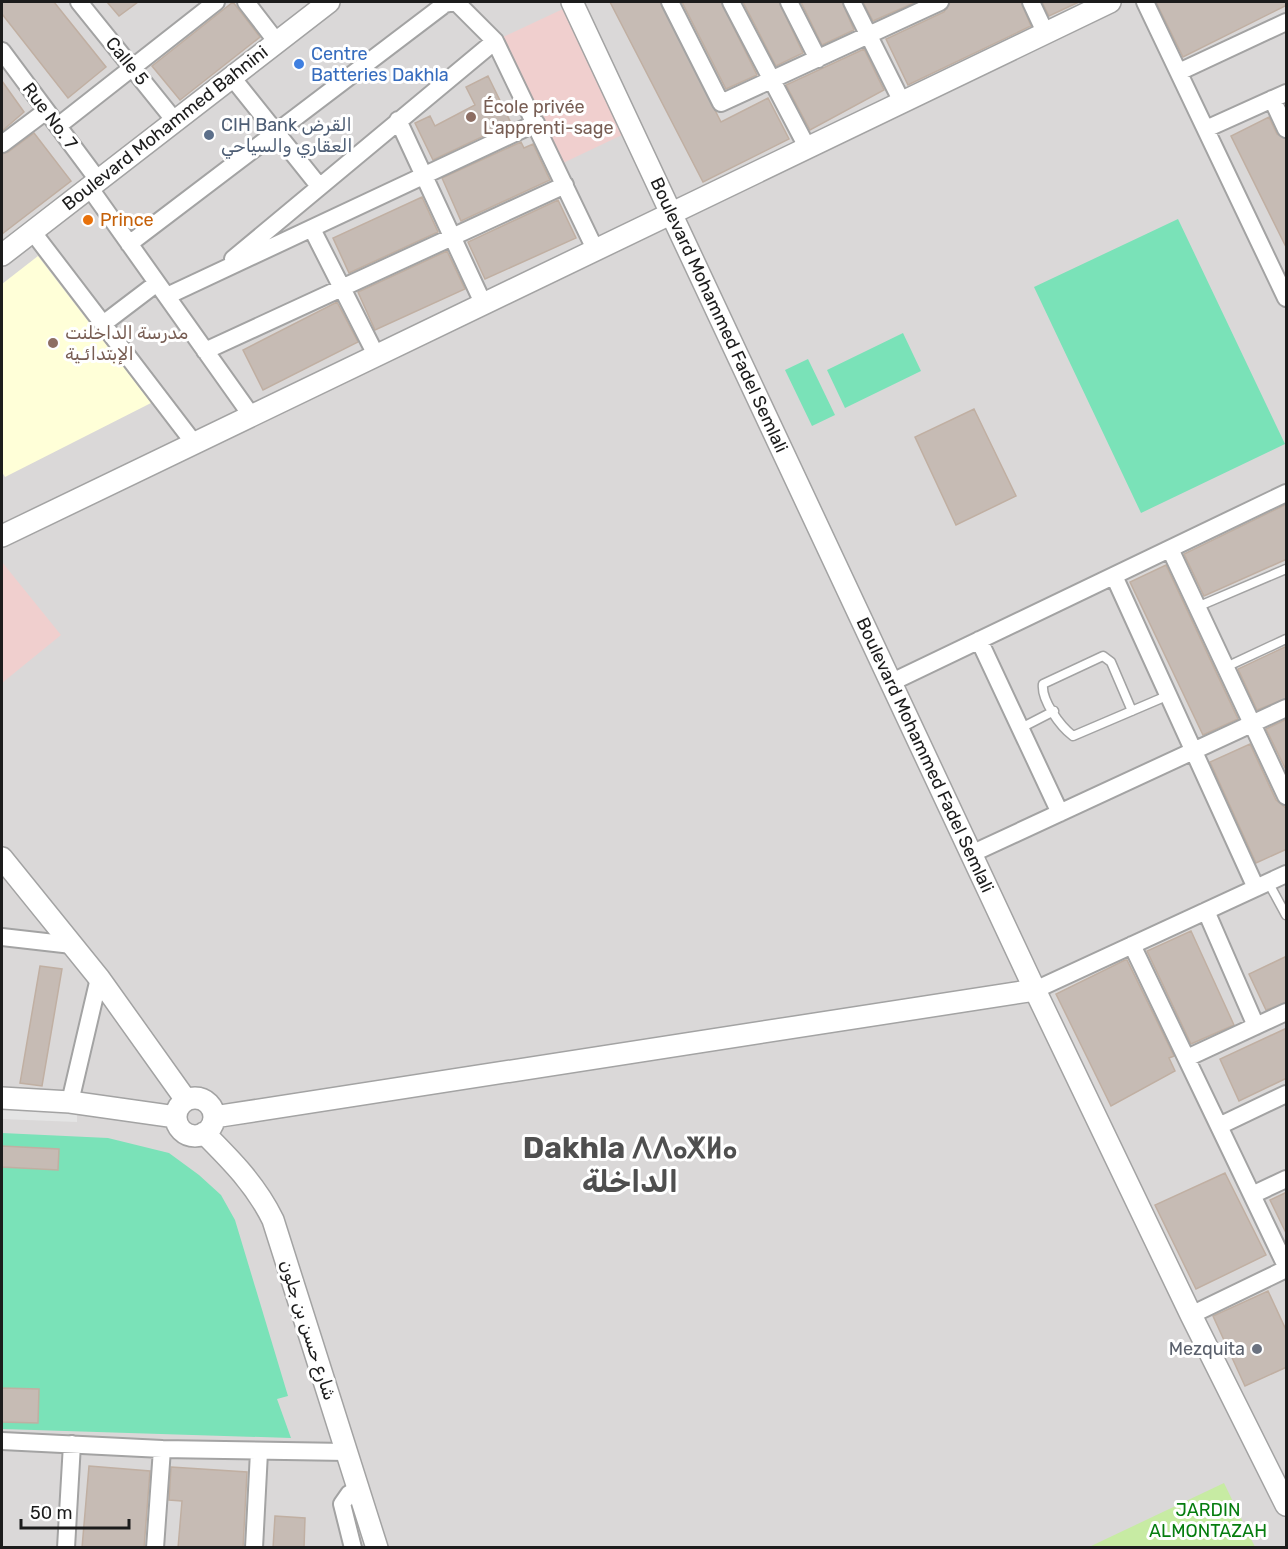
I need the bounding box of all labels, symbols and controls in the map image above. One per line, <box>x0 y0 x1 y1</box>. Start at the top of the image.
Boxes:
street label: Calle 5 <box>101 32 153 90</box>
street label: Boulevard Mohammed Bahnini <box>58 41 272 215</box>
place label: Centre Batteries Dakhla <box>311 43 449 86</box>
marker: Centre Batteries Dakhla <box>292 57 306 71</box>
street label: Rue No. 7 <box>18 78 82 154</box>
place label: École privée L'apprenti-sage <box>483 96 614 139</box>
marker: École privée L'apprenti-sage <box>464 110 478 124</box>
place label: CIH Bank القرض العقاري والسياحي <box>221 114 352 159</box>
marker: CIH Bank القرض العقاري والسياحي <box>202 128 216 142</box>
street label: Boulevard Mohammed Fadel Semlali <box>645 174 793 456</box>
place label: Prince <box>100 209 154 231</box>
marker: Prince <box>81 213 95 227</box>
place label: مدرسة الداخلنت الإبتدائـية <box>65 322 188 365</box>
marker: مدرسة الداخلنت الإبتدائـية <box>46 336 60 350</box>
street label: Boulevard Mohammed Fadel Semlali <box>851 614 999 896</box>
district label: Dakhla ⴷⴷⴰⵅⵍⴰ الداخلة <box>523 1130 737 1200</box>
street label: شارع حسن بن جلون <box>274 1257 341 1403</box>
place label: Mezquita <box>1169 1338 1245 1360</box>
marker: Mezquita <box>1250 1342 1264 1356</box>
scale bar <box>21 1492 129 1530</box>
park label: JARDIN ALMONTAZAH <box>1149 1499 1267 1542</box>
text: 50 m <box>30 1502 73 1524</box>

